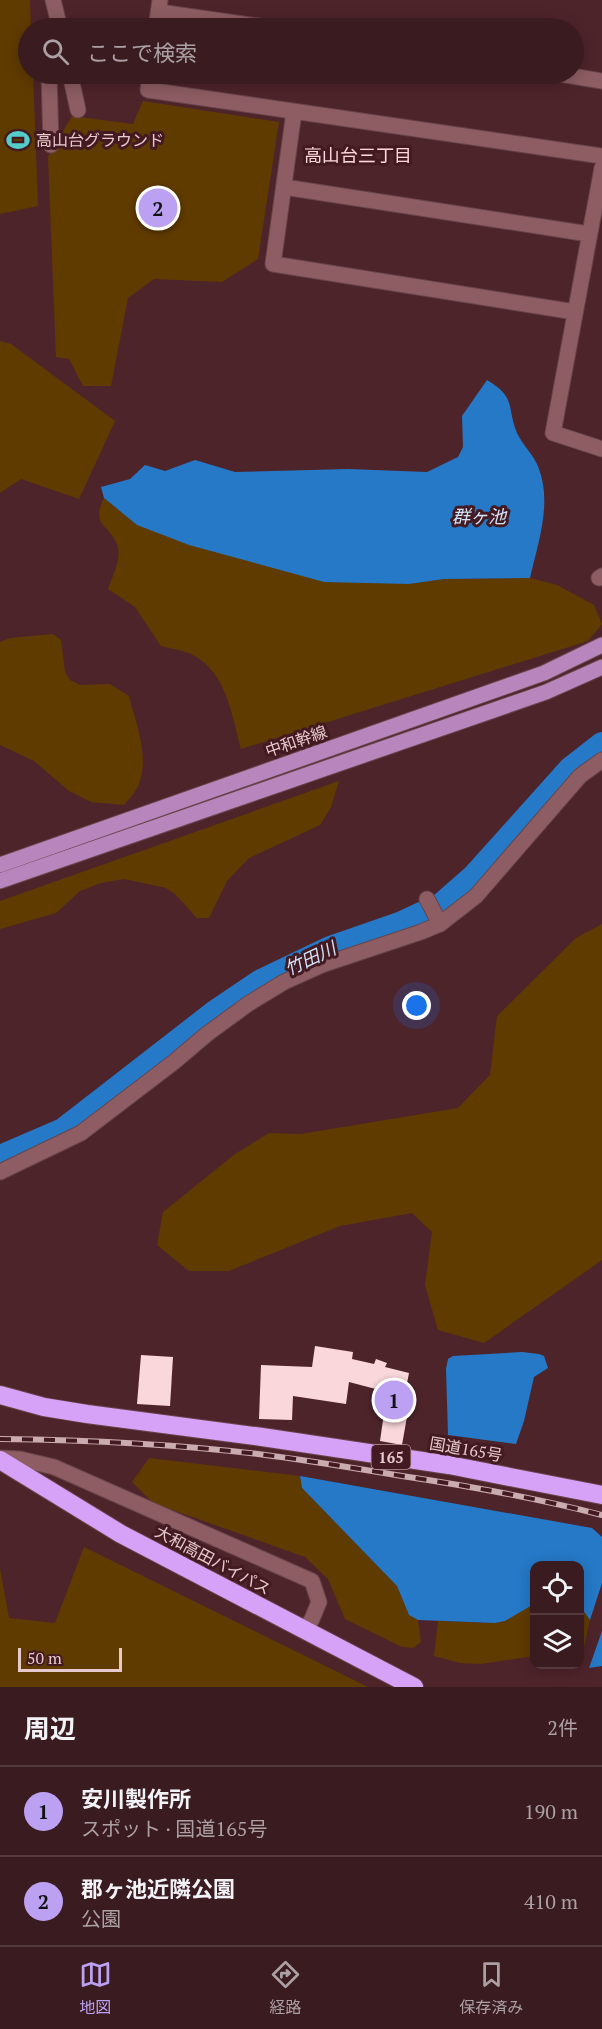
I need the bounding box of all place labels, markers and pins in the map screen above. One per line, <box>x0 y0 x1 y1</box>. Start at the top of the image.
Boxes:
sports icon: 高山台グラウンド <box>5 127 31 153</box>
place label: 高山台グラウンド <box>36 129 164 151</box>
pin: 2 <box>138 186 178 230</box>
pin: 1 <box>374 1378 414 1422</box>

